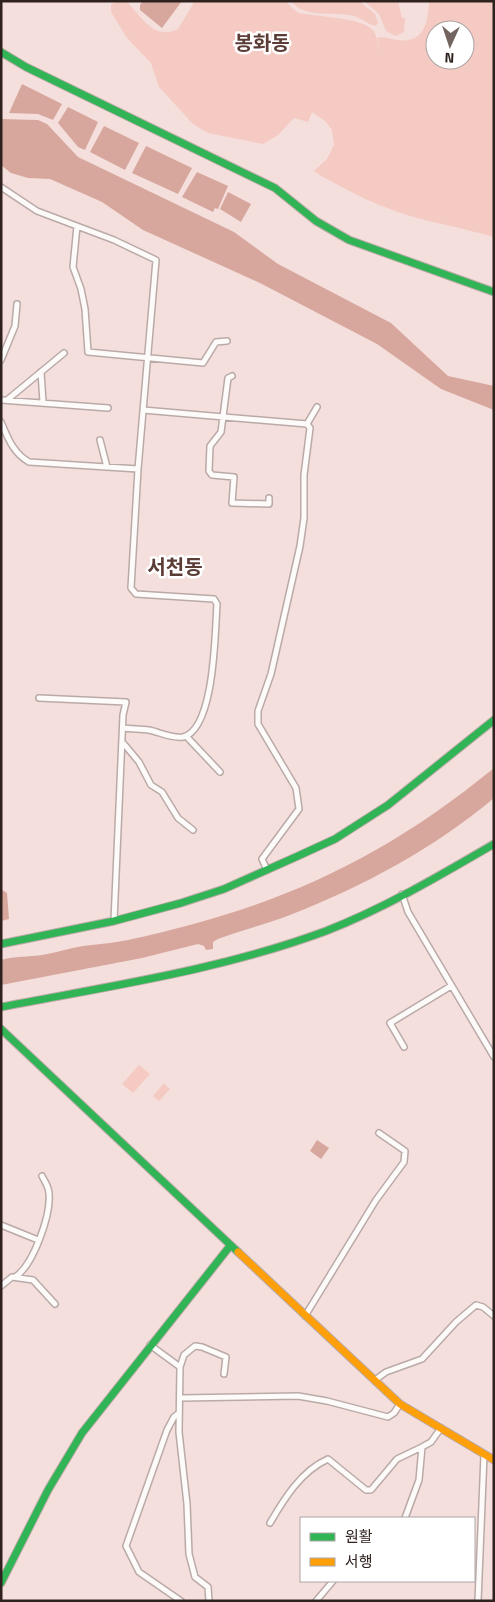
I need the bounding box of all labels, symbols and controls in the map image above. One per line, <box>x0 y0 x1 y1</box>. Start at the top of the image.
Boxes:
north arrow <box>425 20 475 70</box>
district label: 봉화동 <box>234 27 290 58</box>
text: N <box>444 48 455 69</box>
district label: 서천동 <box>147 551 203 582</box>
legend <box>300 1517 475 1582</box>
text: 원활 <box>345 1525 373 1548</box>
text: 서행 <box>345 1550 373 1573</box>

